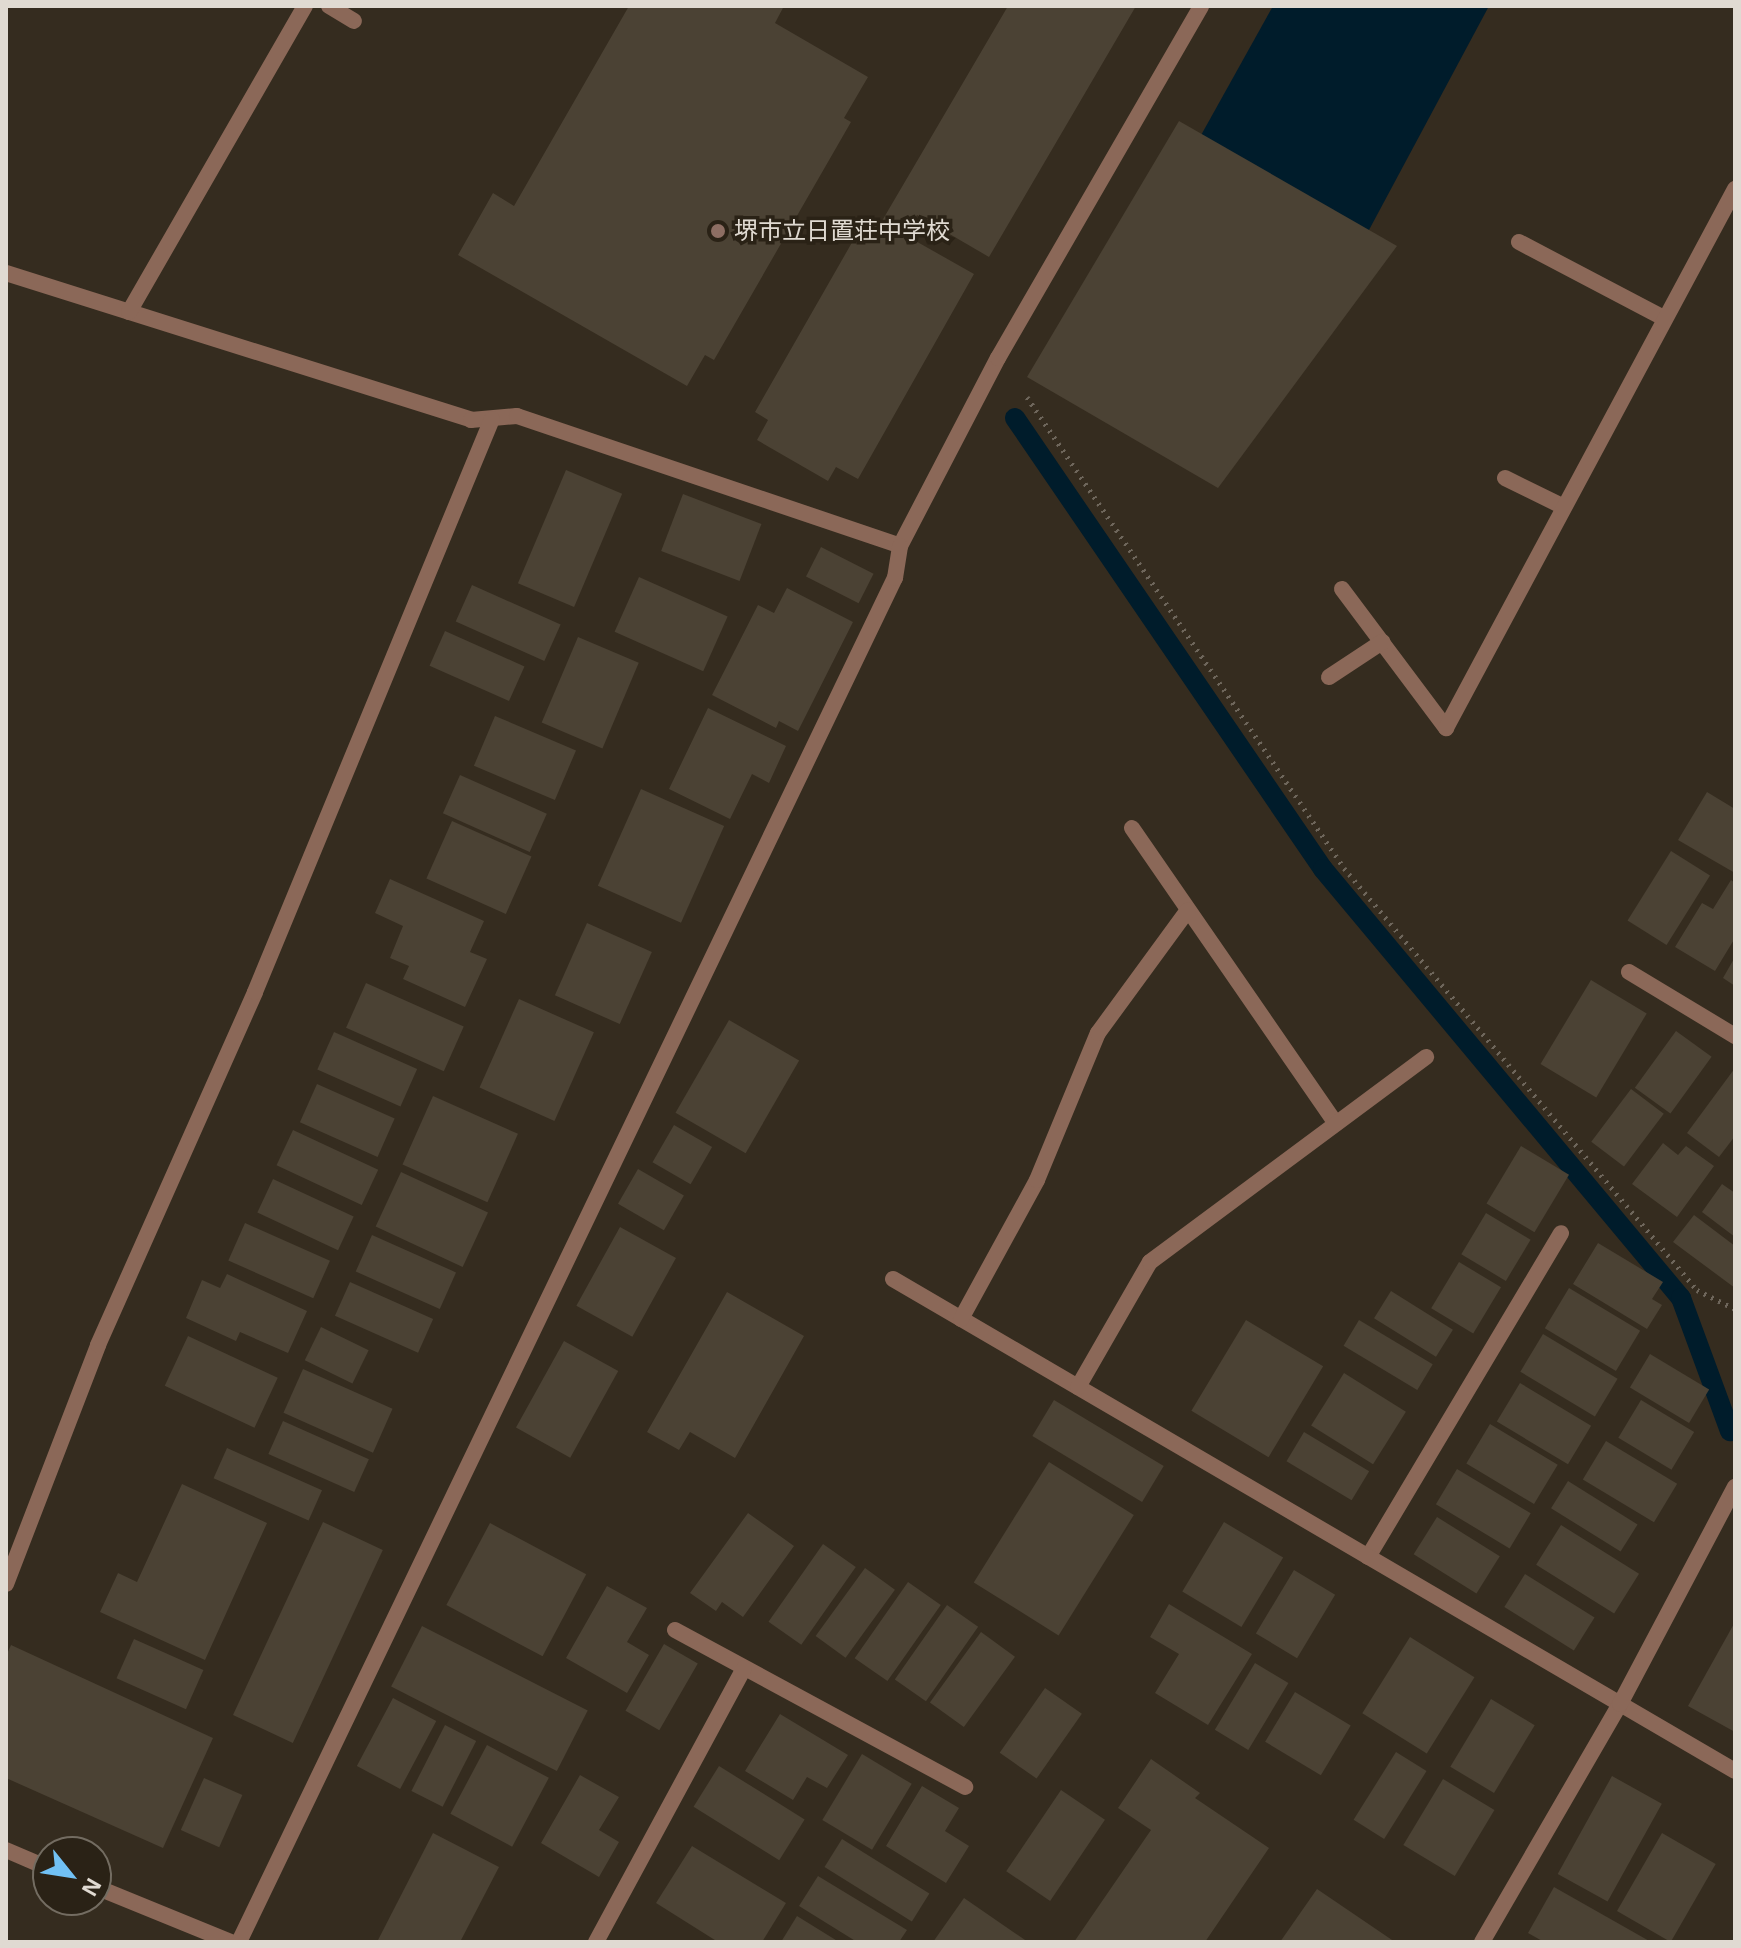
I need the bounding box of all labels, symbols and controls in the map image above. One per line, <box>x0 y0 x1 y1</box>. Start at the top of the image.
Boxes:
place label: 堺市立日置荘中学校 <box>734 217 950 245</box>
marker: 堺市立日置荘中学校 <box>709 222 727 240</box>
north arrow <box>32 1836 112 1916</box>
text: N <box>77 1874 106 1900</box>

